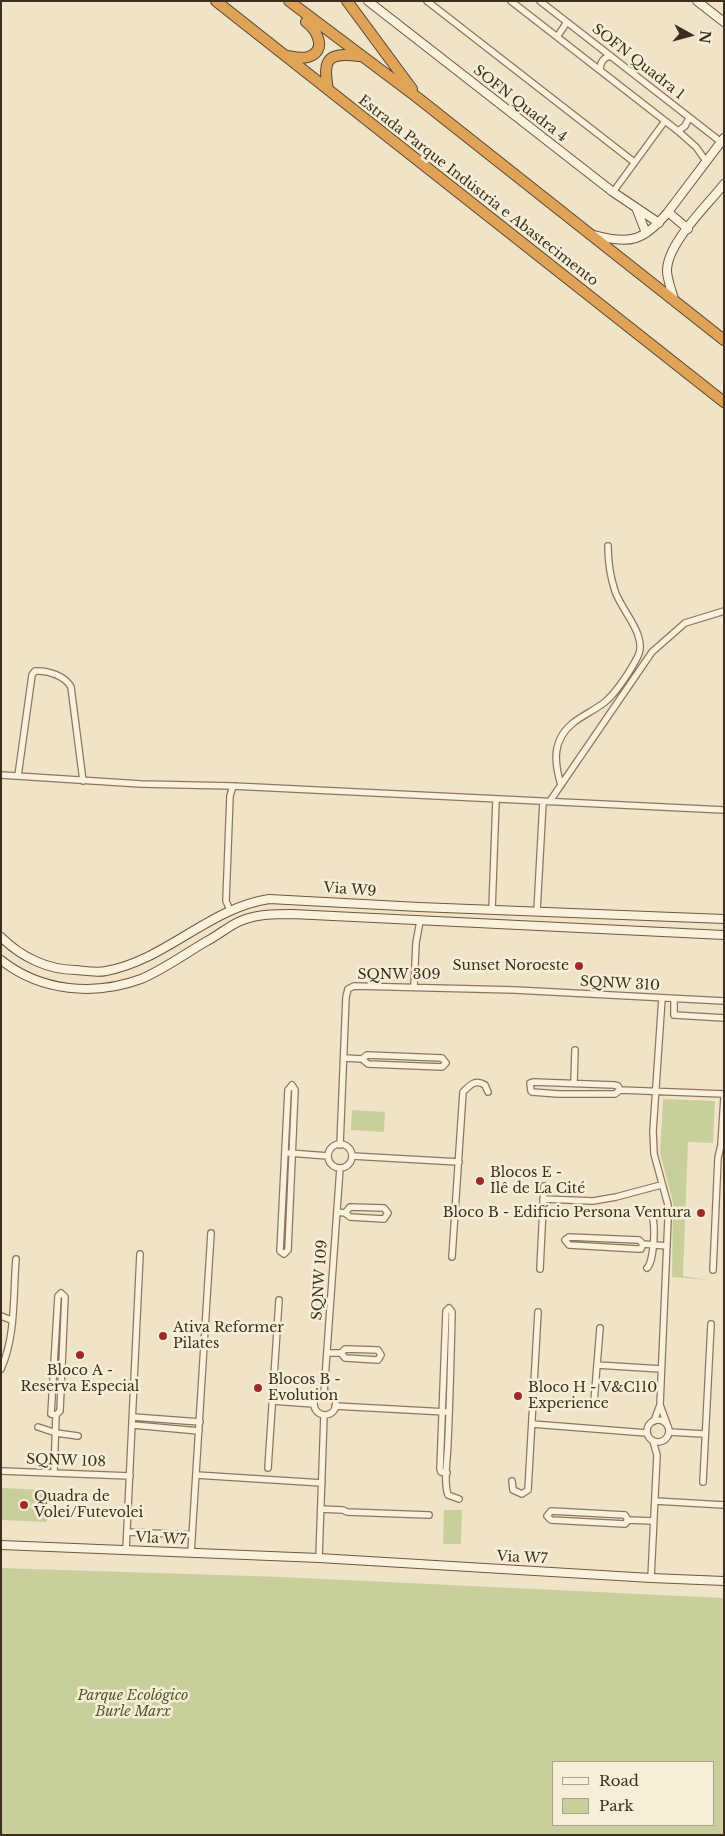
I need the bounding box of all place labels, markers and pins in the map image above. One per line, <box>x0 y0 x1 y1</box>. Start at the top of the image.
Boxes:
place label: Sunset Noroeste <box>453 958 569 974</box>
marker: Sunset Noroeste <box>573 960 585 972</box>
place label: Blocos E - Ilê de La Cité <box>490 1165 585 1198</box>
marker: Blocos E - Ilê de La Cité <box>474 1175 486 1187</box>
place label: Bloco B - Edifício Persona Ventura <box>443 1205 691 1221</box>
marker: Bloco B - Edifício Persona Ventura <box>695 1207 707 1219</box>
place label: Ativa Reformer Pilates <box>173 1320 284 1352</box>
marker: Ativa Reformer Pilates <box>157 1330 169 1342</box>
marker: Bloco A - Reserva Especial <box>74 1349 86 1361</box>
place label: Bloco A - Reserva Especial <box>21 1363 139 1395</box>
place label: Blocos B - Evolution <box>268 1372 341 1404</box>
place label: Bloco H - V&C110 Experience <box>528 1380 657 1412</box>
marker: Blocos B - Evolution <box>252 1382 264 1394</box>
marker: Bloco H - V&C110 Experience <box>512 1390 524 1402</box>
place label: Quadra de Volei/Futevolei <box>34 1489 143 1521</box>
marker: Quadra de Volei/Futevolei <box>18 1499 30 1511</box>

